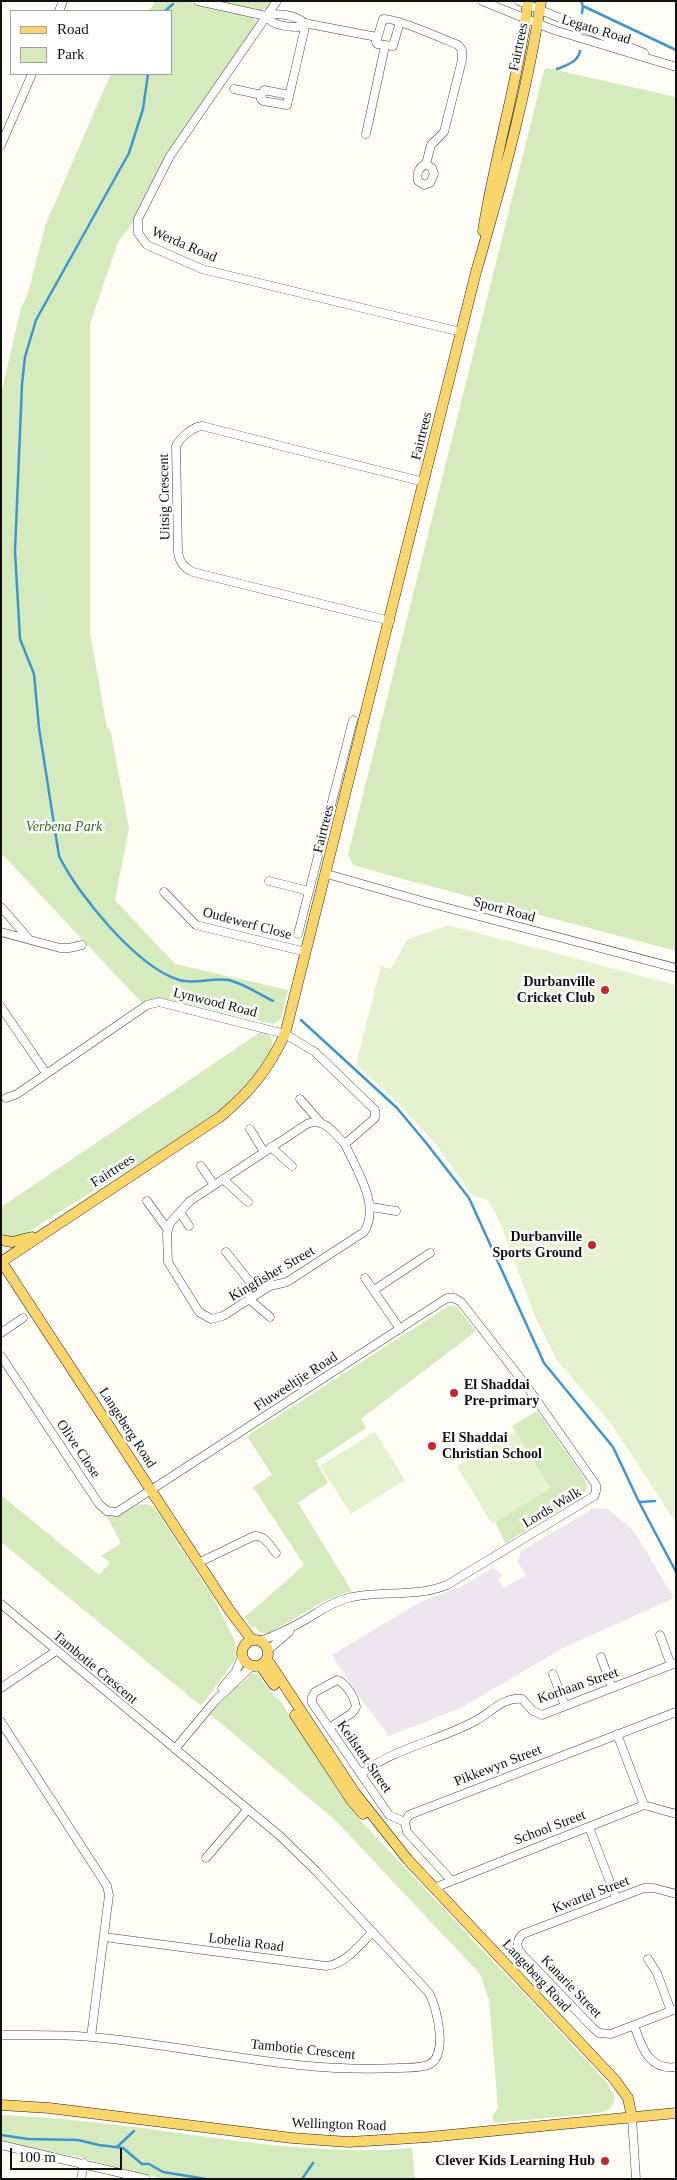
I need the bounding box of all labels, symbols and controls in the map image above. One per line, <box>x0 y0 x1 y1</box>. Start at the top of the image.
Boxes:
legend <box>10 10 172 75</box>
street label: Legato Road <box>559 11 633 49</box>
text: Road <box>57 21 89 37</box>
street label: Fairtrees <box>506 21 532 73</box>
text: Park <box>57 46 85 62</box>
street label: Werda Road <box>149 224 219 266</box>
street label: Fairtrees <box>408 410 436 462</box>
street label: Uitsig Crescent <box>156 454 174 540</box>
street label: Fairtrees <box>310 803 338 855</box>
park label: Verbena Park <box>26 819 102 835</box>
street label: Sport Road <box>471 894 537 926</box>
street label: Oudewerf Close <box>201 904 293 944</box>
place label: Durbanville Cricket Club <box>517 974 595 1006</box>
street label: Lynwood Road <box>171 984 259 1022</box>
marker: Durbanville Cricket Club <box>599 984 611 996</box>
street label: Fairtrees <box>88 1151 138 1191</box>
place label: Durbanville Sports Ground <box>492 1229 582 1262</box>
marker: Durbanville Sports Ground <box>586 1239 598 1251</box>
street label: Kingfisher Street <box>226 1243 318 1305</box>
street label: Fluweeltjie Road <box>251 1349 341 1415</box>
place label: El Shaddai Pre-primary <box>464 1377 539 1410</box>
street label: Langeberg Road <box>95 1385 159 1471</box>
marker: El Shaddai Pre-primary <box>448 1387 460 1399</box>
street label: Olive Close <box>52 1417 104 1481</box>
place label: El Shaddai Christian School <box>442 1430 542 1462</box>
marker: El Shaddai Christian School <box>426 1440 438 1452</box>
street label: Lords Walk <box>520 1484 584 1532</box>
street label: Tambotie Crescent <box>49 1628 141 1708</box>
street label: Korhaan Street <box>535 1664 621 1708</box>
street label: Keilstert Street <box>333 1718 395 1796</box>
street label: Pikkewyn Street <box>452 1742 544 1790</box>
street label: School Street <box>512 1807 588 1849</box>
street label: Kwartel Street <box>550 1873 632 1917</box>
street label: Lobelia Road <box>207 1930 285 1956</box>
street label: Langeberg Road <box>498 1936 574 2016</box>
street label: Kanarie Street <box>537 1952 605 2022</box>
street label: Tambotie Crescent <box>250 2036 356 2064</box>
street label: Wellington Road <box>291 2115 387 2135</box>
scale bar <box>12 2138 125 2170</box>
text: 100 m <box>18 2149 56 2165</box>
place label: Clever Kids Learning Hub <box>435 2153 595 2169</box>
marker: Clever Kids Learning Hub <box>599 2155 611 2167</box>

